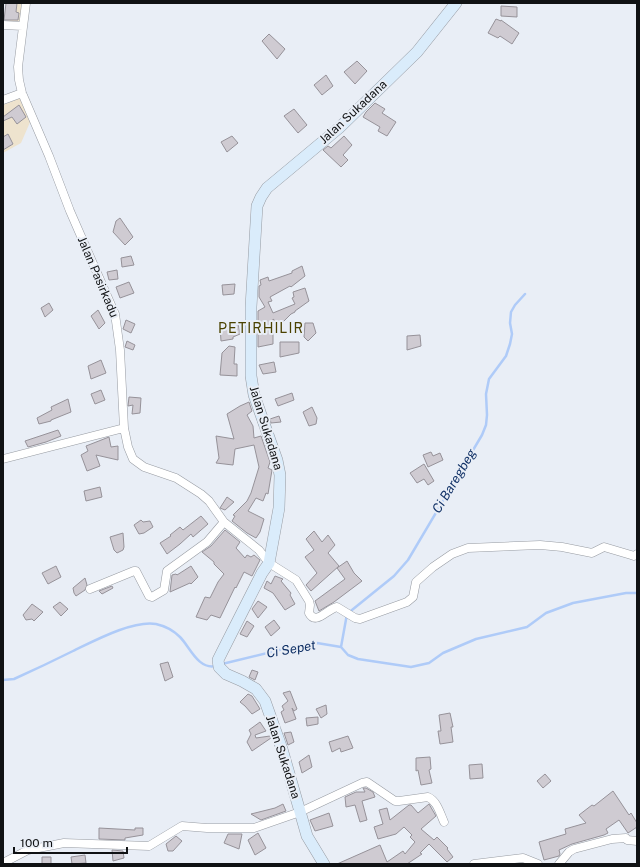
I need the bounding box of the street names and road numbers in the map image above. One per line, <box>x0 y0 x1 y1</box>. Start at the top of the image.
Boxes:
street label: Jalan Sukadana <box>316 77 390 147</box>
street label: Jalan Pasirkadu <box>75 234 121 320</box>
street label: Jalan Sukadana <box>247 384 285 472</box>
street label: Jalan Sukadana <box>263 713 303 801</box>

